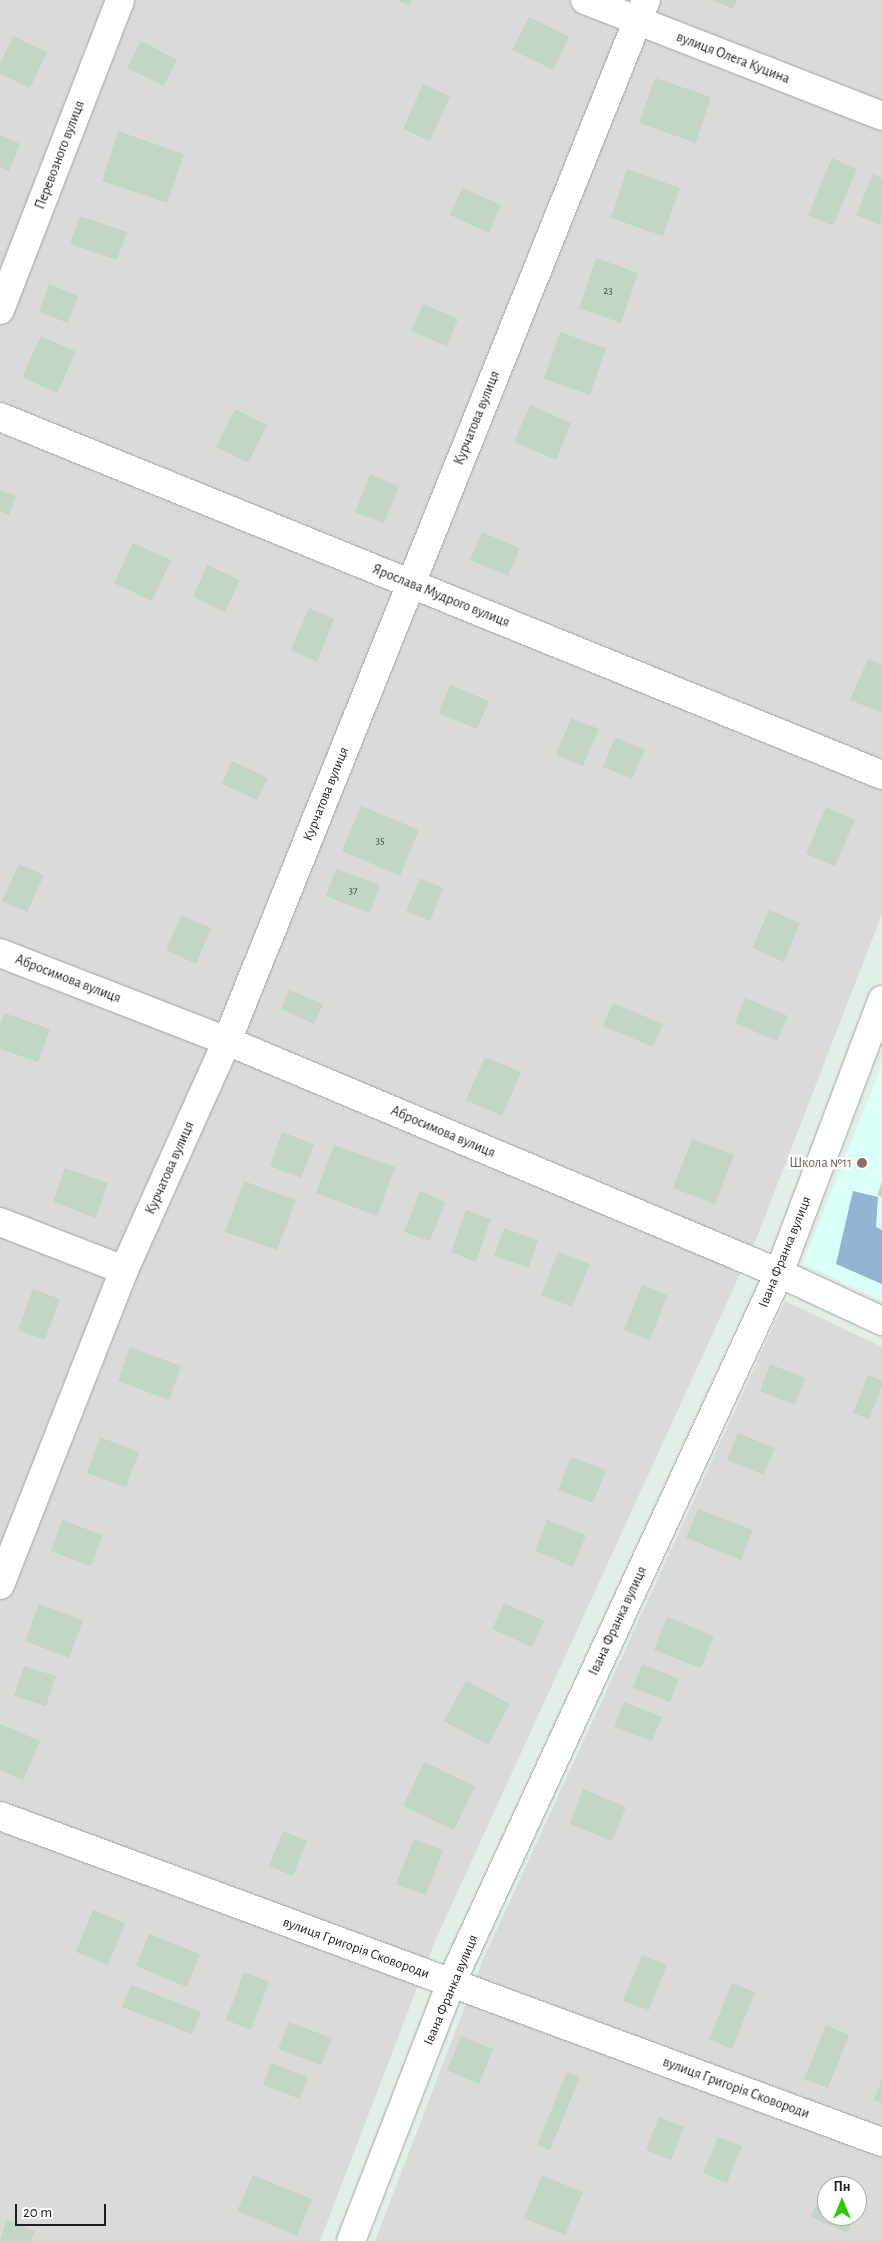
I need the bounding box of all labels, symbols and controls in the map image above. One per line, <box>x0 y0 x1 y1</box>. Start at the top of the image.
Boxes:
street label: вулиця Олега Куцина <box>674 29 792 87</box>
street label: Перевозного вулиця <box>32 98 88 212</box>
house number: 23 <box>603 284 613 298</box>
street label: Курчатова вулиця <box>450 368 504 468</box>
street label: Ярослава Мудрого вулиця <box>370 561 512 631</box>
street label: Курчатова вулиця <box>299 744 353 844</box>
house number: 35 <box>375 834 385 848</box>
house number: 37 <box>348 884 358 898</box>
street label: Абросимова вулиця <box>13 951 123 1007</box>
street label: Абросимова вулиця <box>388 1102 498 1162</box>
street label: Курчатова вулиця <box>142 1119 198 1217</box>
place label: Школа №11 <box>789 1155 852 1171</box>
marker: Школа №11 <box>856 1157 868 1169</box>
street label: Івана Франка вулиця <box>755 1194 815 1310</box>
street label: Івана Франка вулиця <box>585 1564 651 1678</box>
street label: вулиця Григорія Сковороди <box>280 1914 432 1982</box>
street label: Івана Франка вулиця <box>420 1932 482 2048</box>
street label: вулиця Григорія Сковороди <box>660 2054 812 2122</box>
north arrow <box>817 2176 867 2226</box>
text: Пн <box>833 2180 851 2194</box>
scale bar <box>18 2194 109 2226</box>
text: 20 m <box>23 2205 52 2220</box>

